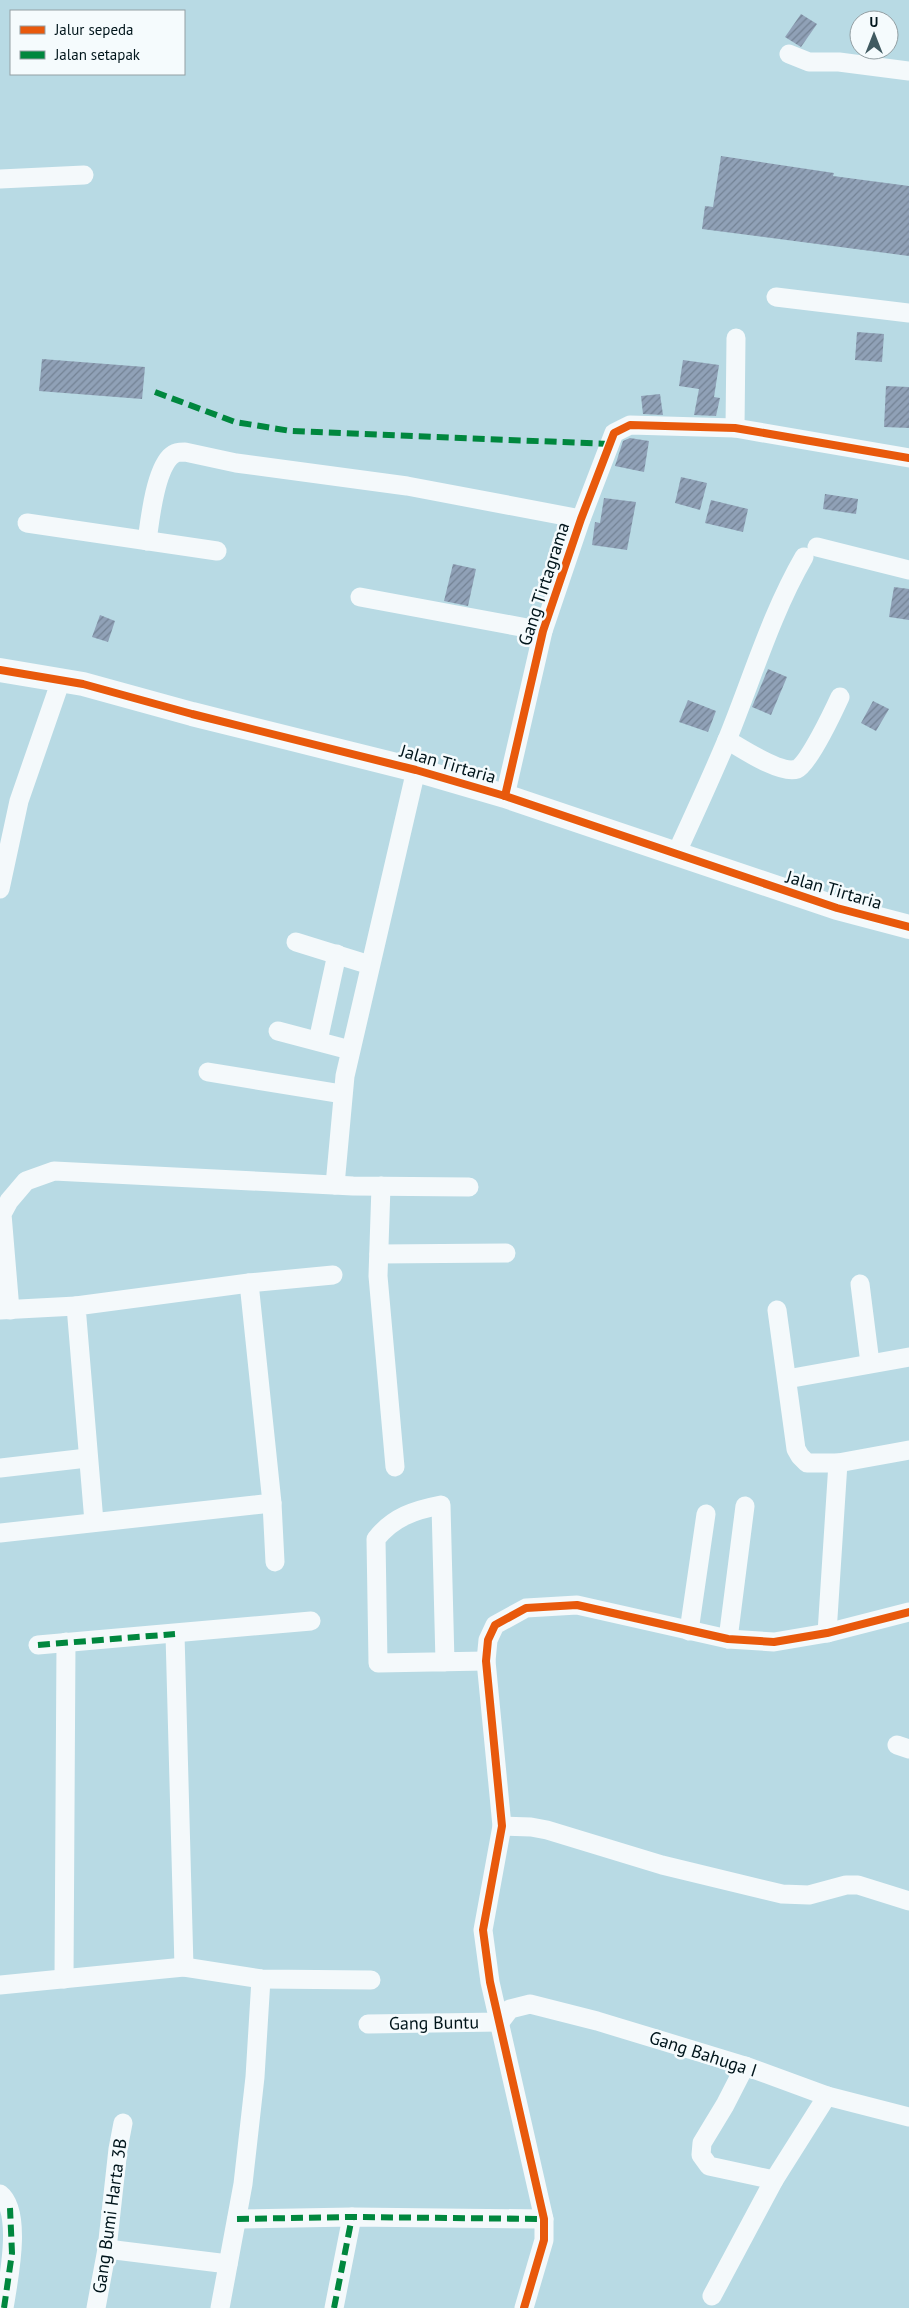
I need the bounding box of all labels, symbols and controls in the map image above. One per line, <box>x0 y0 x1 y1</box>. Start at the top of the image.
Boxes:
legend <box>10 10 185 75</box>
north arrow <box>849 10 899 60</box>
text: U <box>870 13 878 31</box>
text: Jalur sepeda <box>54 20 134 39</box>
text: Jalan setapak <box>54 45 141 64</box>
street label: Gang Tirtagrama <box>513 519 574 648</box>
street label: Jalan Tirtaria <box>397 739 499 788</box>
street label: Jalan Tirtaria <box>783 865 885 914</box>
street label: Gang Buntu <box>389 2010 479 2035</box>
street label: Gang Bahuga I <box>646 2025 760 2082</box>
street label: Gang Bumi Harta 3B <box>87 2137 132 2295</box>

